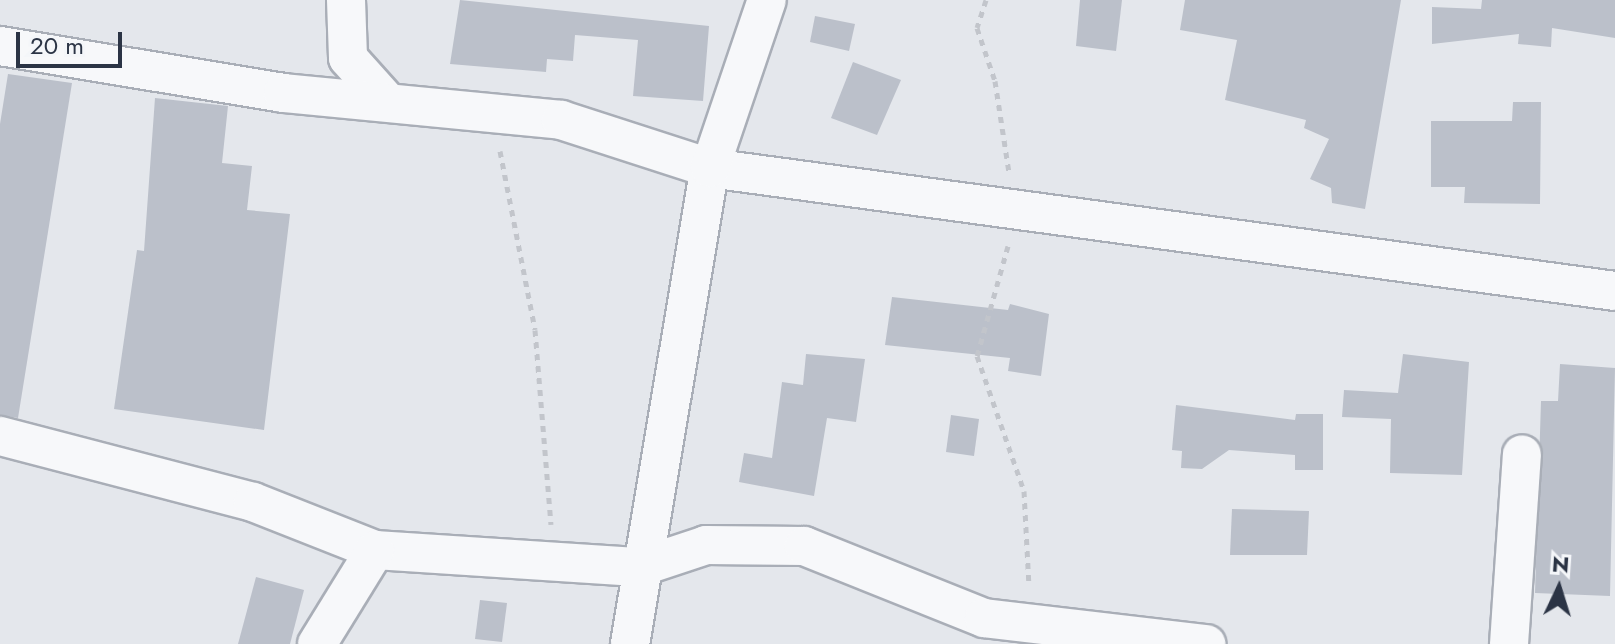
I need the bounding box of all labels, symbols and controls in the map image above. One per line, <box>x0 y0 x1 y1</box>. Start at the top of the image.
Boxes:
scale bar <box>20 16 126 66</box>
text: 20 m <box>30 28 84 63</box>
text: N <box>1551 547 1571 581</box>
north arrow <box>1519 548 1599 628</box>

